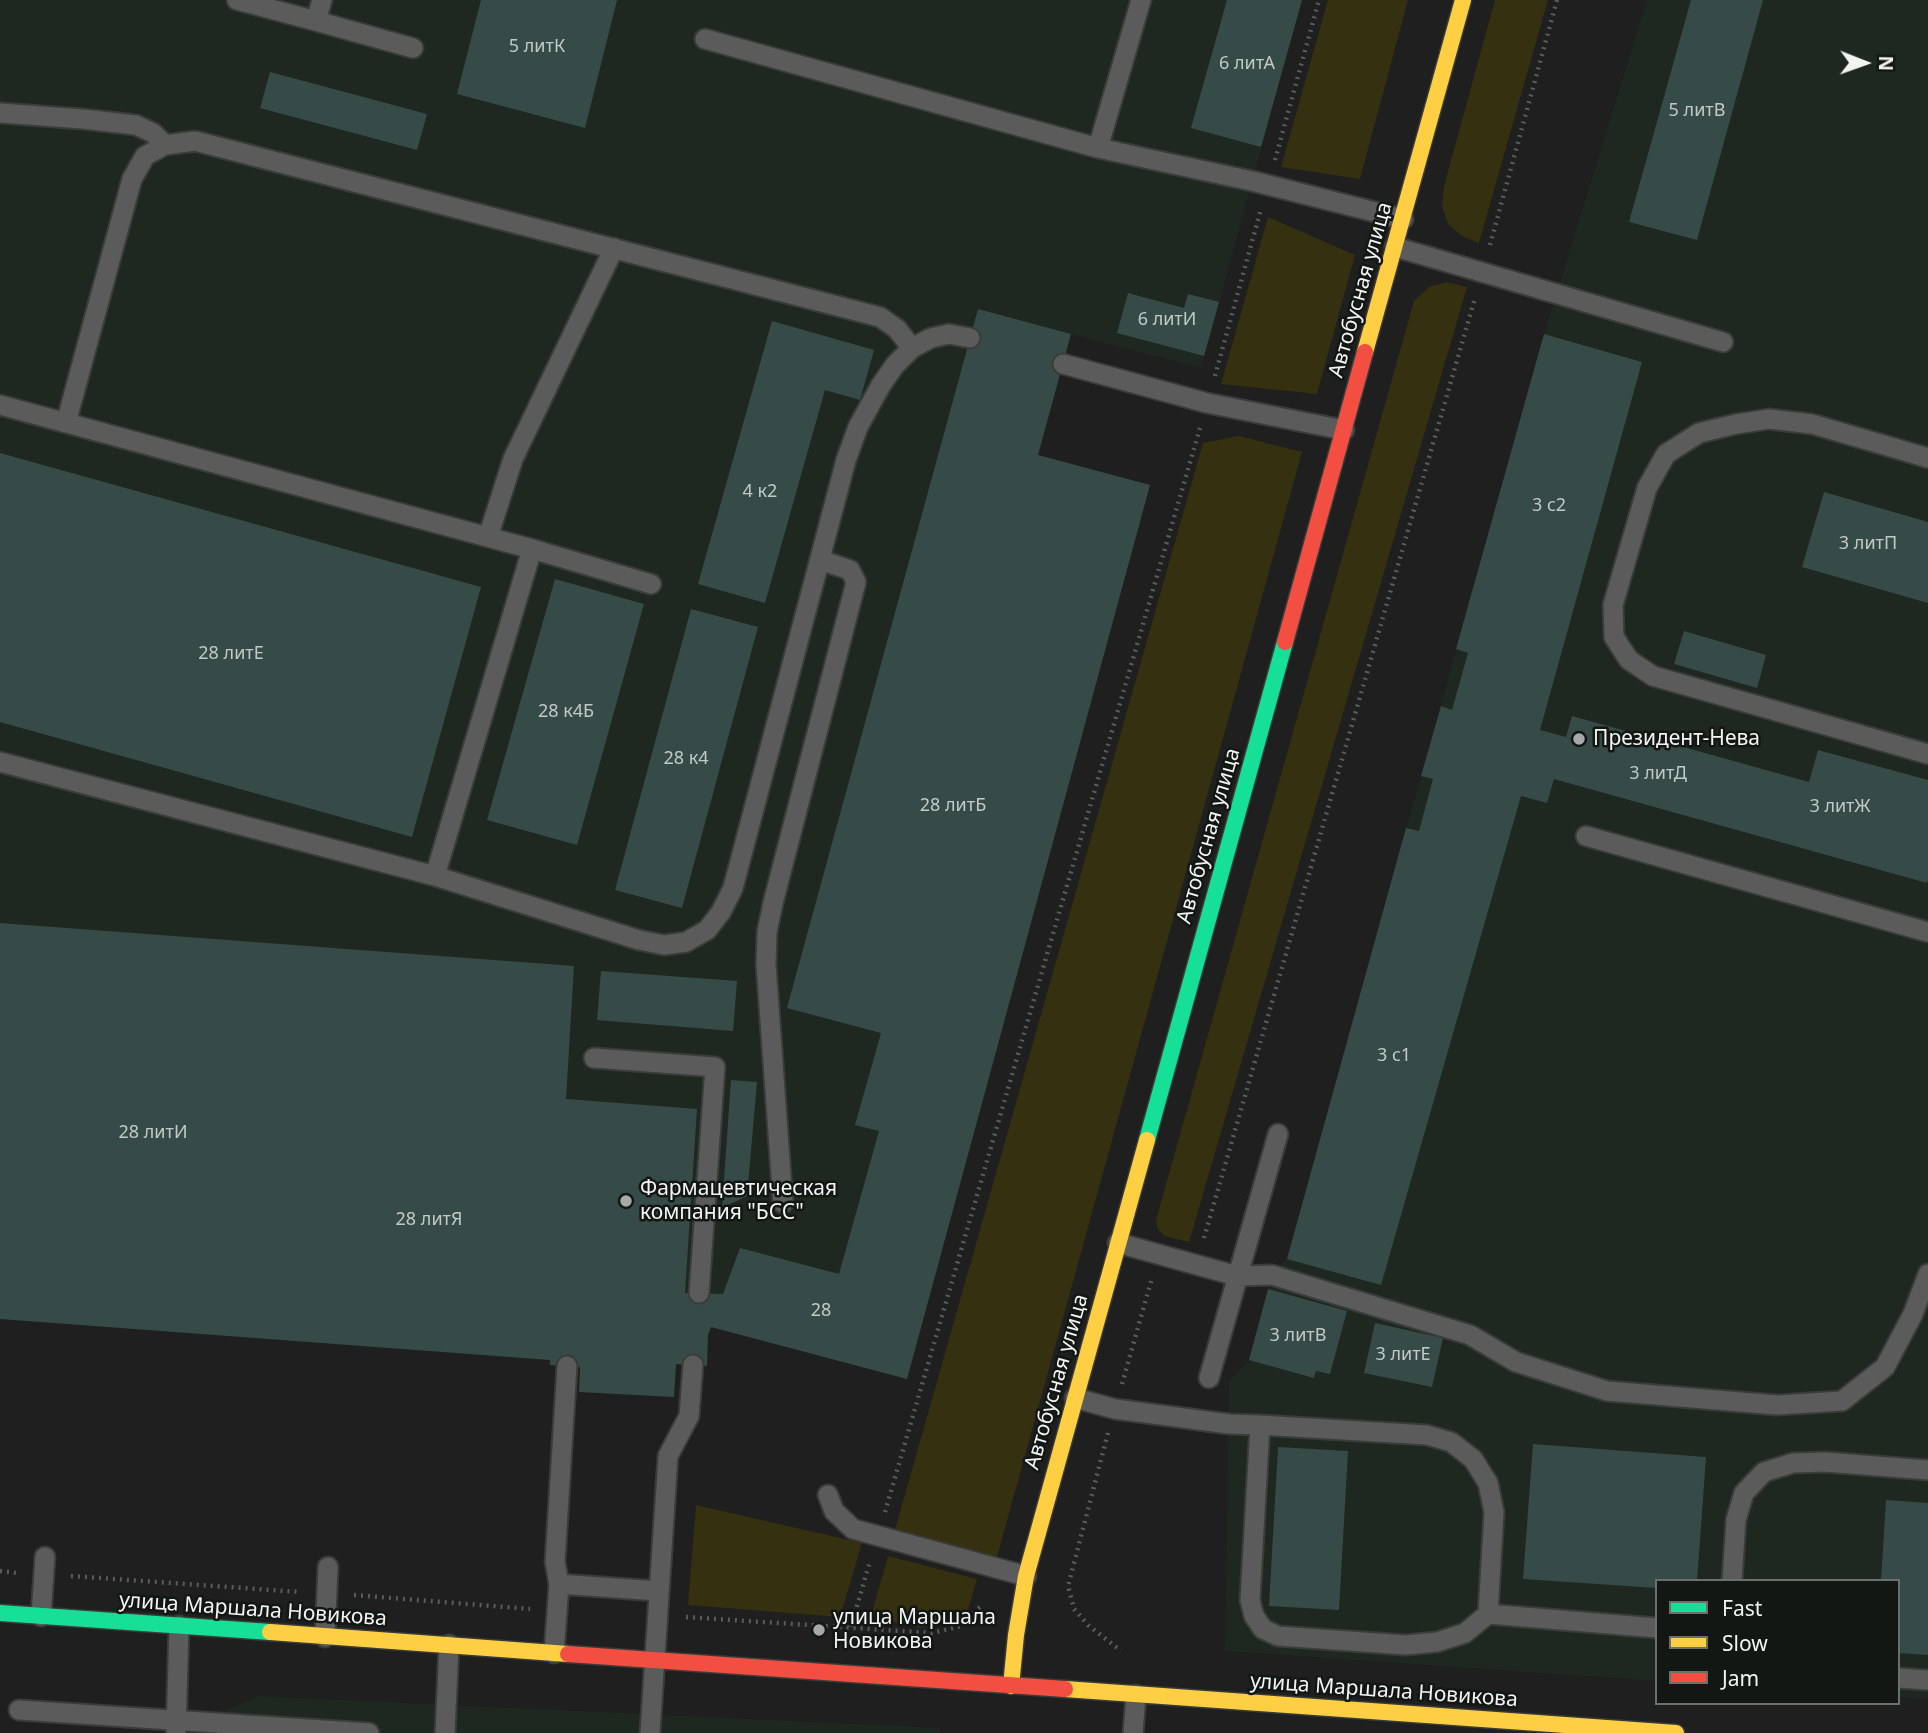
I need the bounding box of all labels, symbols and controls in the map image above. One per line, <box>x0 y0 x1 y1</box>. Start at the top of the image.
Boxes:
north arrow <box>1830 28 1900 98</box>
house number: 5 литК <box>509 36 565 58</box>
house number: 6 литА <box>1219 53 1275 75</box>
text: N <box>1873 55 1899 71</box>
house number: 5 литВ <box>1669 100 1725 122</box>
street label: Автобусная улица <box>1324 200 1398 380</box>
house number: 6 литИ <box>1138 309 1196 331</box>
house number: 4 к2 <box>743 481 777 503</box>
house number: 3 с2 <box>1532 495 1566 517</box>
house number: 3 литП <box>1839 533 1897 555</box>
house number: 28 литЕ <box>198 643 264 665</box>
house number: 28 к4Б <box>538 701 594 723</box>
place label: Президент-Нева <box>1593 726 1760 752</box>
marker: Президент-Нева <box>1571 731 1587 747</box>
street label: Автобусная улица <box>1172 746 1246 926</box>
house number: 28 к4 <box>663 748 709 770</box>
house number: 3 литД <box>1629 763 1687 785</box>
house number: 28 литБ <box>920 795 986 817</box>
house number: 3 литЖ <box>1809 796 1871 818</box>
house number: 3 с1 <box>1377 1045 1411 1067</box>
house number: 28 литИ <box>119 1122 187 1144</box>
place label: Фармацевтическая компания "БСС" <box>640 1176 837 1226</box>
marker: Фармацевтическая компания "БСС" <box>618 1193 634 1209</box>
house number: 28 литЯ <box>396 1209 462 1231</box>
street label: Автобусная улица <box>1020 1292 1094 1472</box>
house number: 28 <box>811 1300 831 1322</box>
house number: 3 литВ <box>1270 1325 1326 1347</box>
house number: 3 литЕ <box>1375 1344 1431 1366</box>
legend <box>1655 1579 1900 1705</box>
street label: улица Маршала Новикова <box>118 1588 388 1632</box>
text: Fast <box>1722 1594 1762 1622</box>
place label: улица Маршала Новикова <box>833 1605 996 1655</box>
marker: улица Маршала Новикова <box>811 1622 827 1638</box>
text: Slow <box>1722 1629 1768 1657</box>
text: Jam <box>1722 1664 1759 1692</box>
street label: улица Маршала Новикова <box>1249 1669 1519 1713</box>

